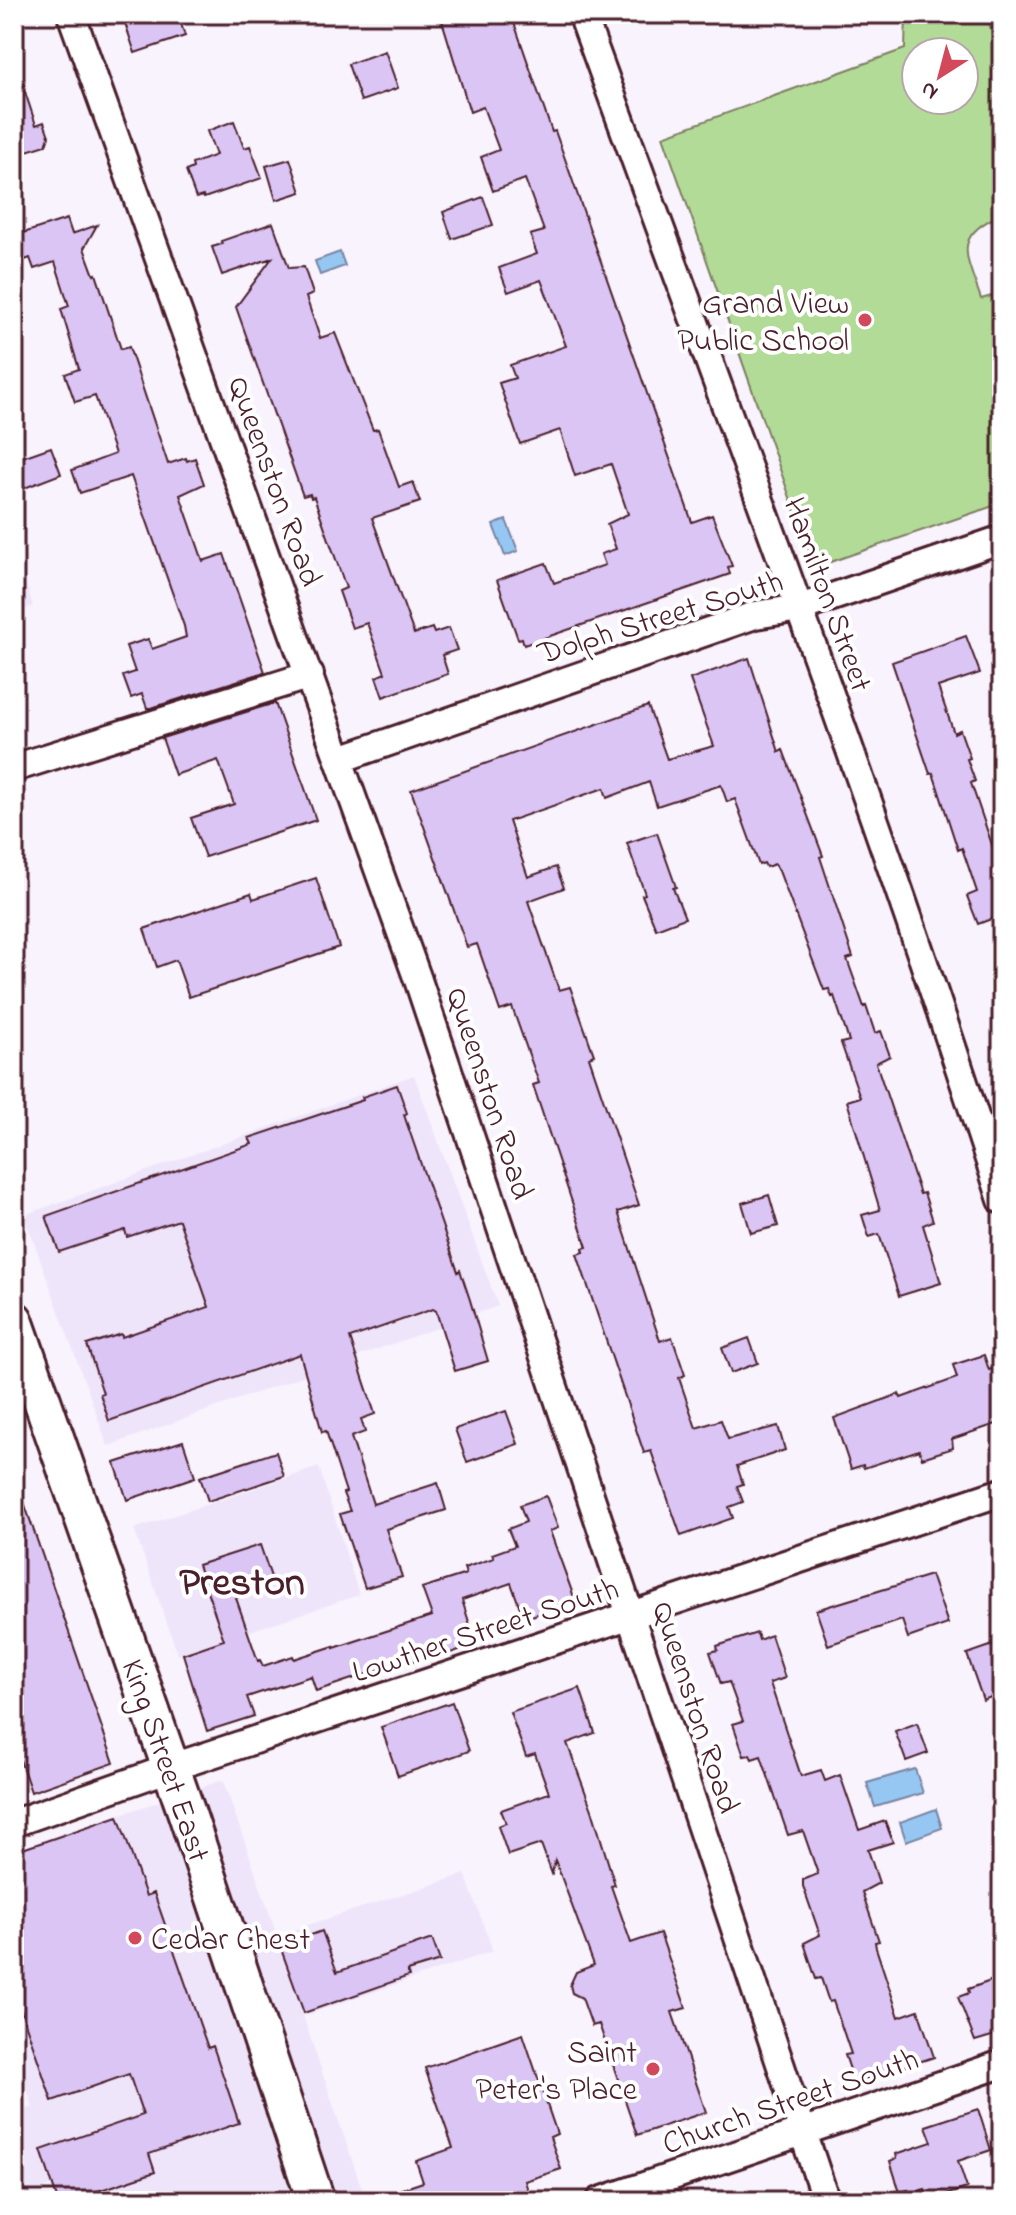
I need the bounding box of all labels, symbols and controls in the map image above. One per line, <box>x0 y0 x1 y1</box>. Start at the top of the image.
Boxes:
north arrow <box>900 36 980 116</box>
text: N <box>915 72 945 107</box>
place label: Grand View Public School <box>677 282 849 366</box>
marker: Grand View Public School <box>856 311 874 329</box>
street label: Queenston Road <box>213 371 332 594</box>
street label: Hamilton Street <box>769 491 883 699</box>
street label: Dolph Street South <box>532 560 789 679</box>
street label: Queenston Road <box>431 982 544 1206</box>
district label: Preston <box>179 1555 305 1614</box>
street label: Lowther Street South <box>347 1567 625 1698</box>
street label: Queenston Road <box>637 1596 750 1820</box>
street label: King Street East <box>107 1653 220 1869</box>
place label: Cedar Chest <box>151 1918 310 1965</box>
marker: Cedar Chest <box>126 1929 144 1947</box>
place label: Saint Peter's Place <box>476 2031 638 2115</box>
street label: Church Street South <box>657 2037 926 2169</box>
marker: Saint Peter's Place <box>644 2060 662 2078</box>

